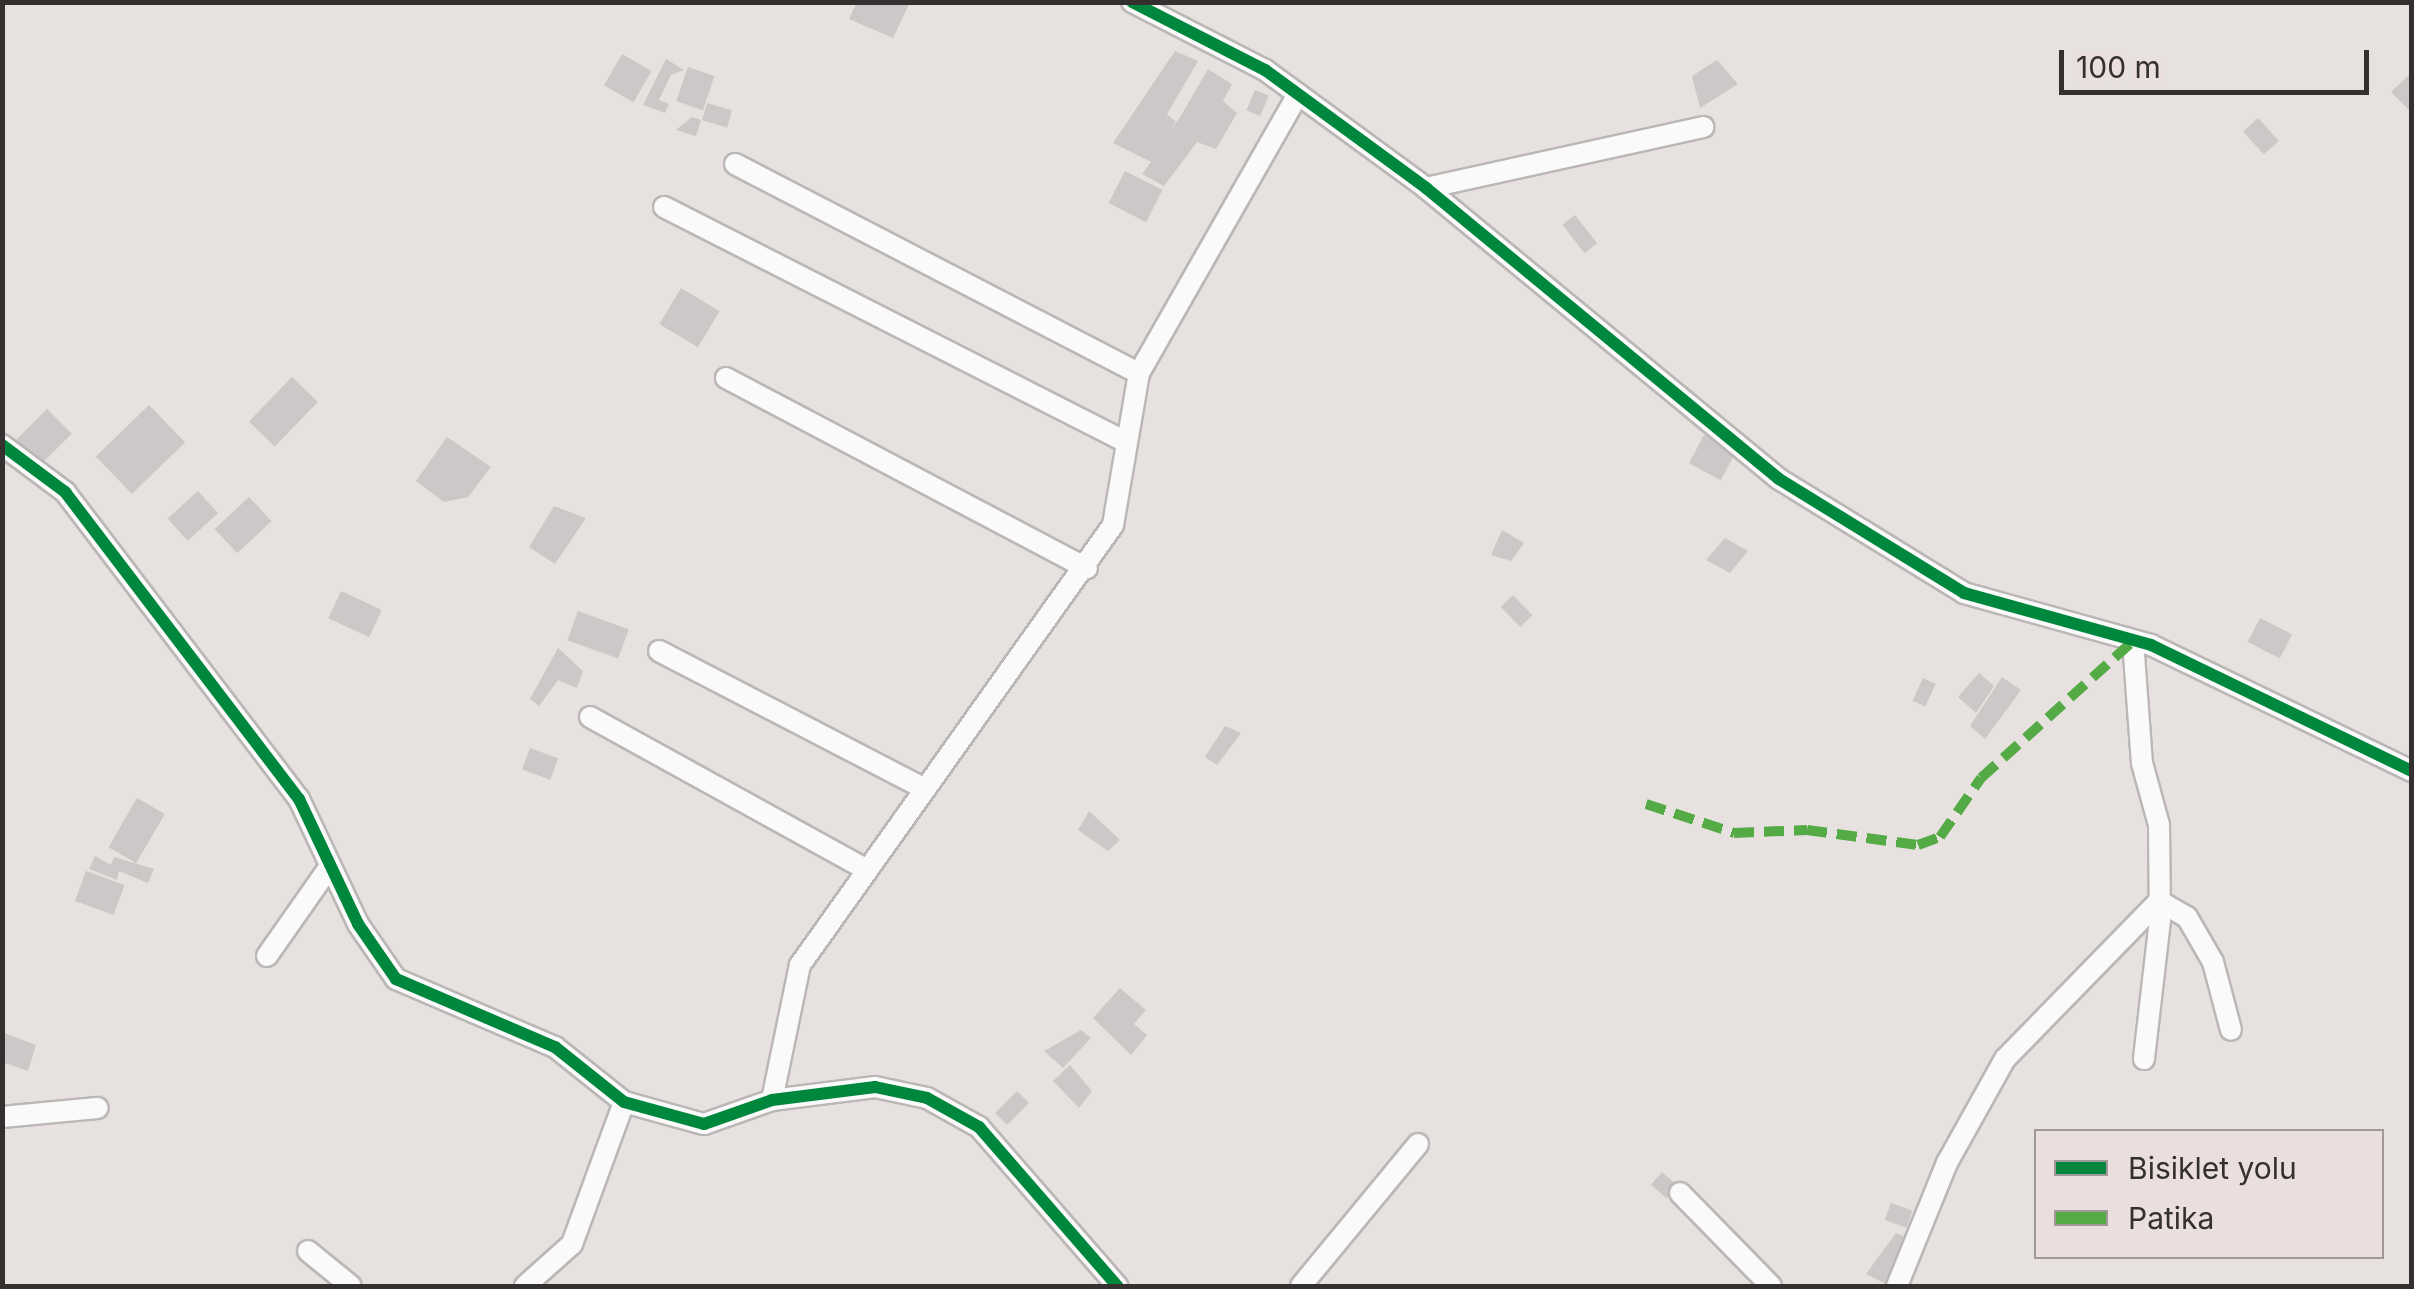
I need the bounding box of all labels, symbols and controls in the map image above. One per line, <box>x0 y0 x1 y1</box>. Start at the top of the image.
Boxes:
scale bar <box>2064 30 2374 92</box>
text: 100 m <box>2076 49 2161 85</box>
legend <box>2034 1129 2384 1259</box>
text: Bisiklet yolu <box>2128 1150 2297 1186</box>
text: Patika <box>2128 1200 2214 1236</box>

